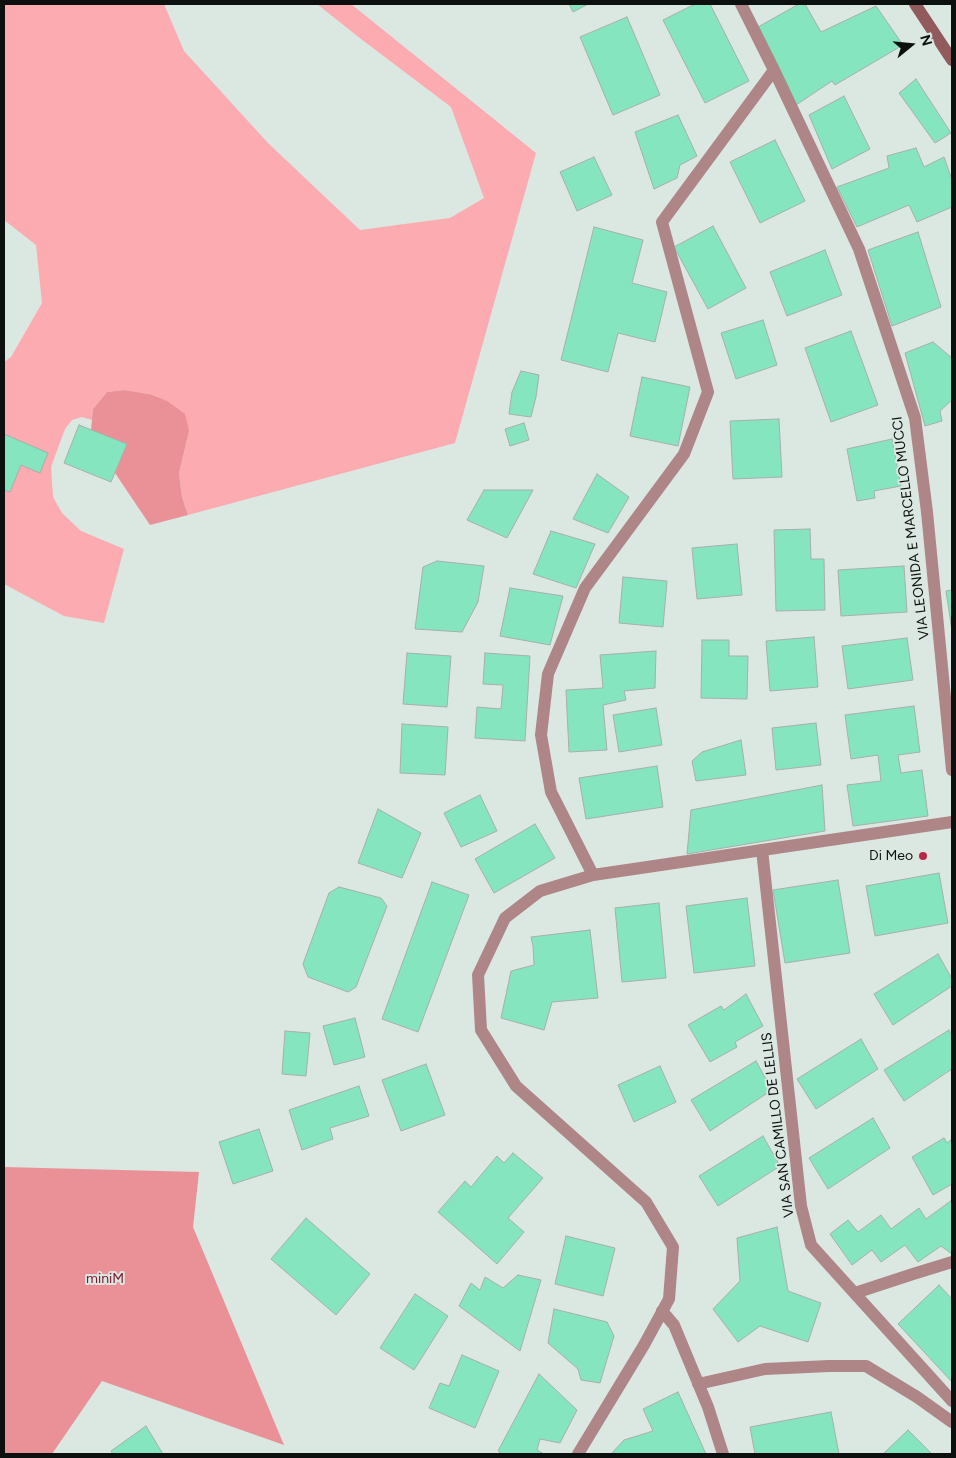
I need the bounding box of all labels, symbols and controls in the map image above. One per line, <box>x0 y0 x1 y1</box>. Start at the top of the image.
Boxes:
north arrow <box>886 20 936 70</box>
text: N <box>916 33 936 48</box>
street label: VIA LEONIDA E MARCELLO MUCCI <box>889 416 933 640</box>
place label: Di Meo <box>869 848 913 864</box>
marker: Di Meo <box>917 850 929 862</box>
street label: VIA SAN CAMILLO DE LELLIS <box>758 1031 798 1219</box>
park label: miniM <box>86 1271 124 1287</box>

